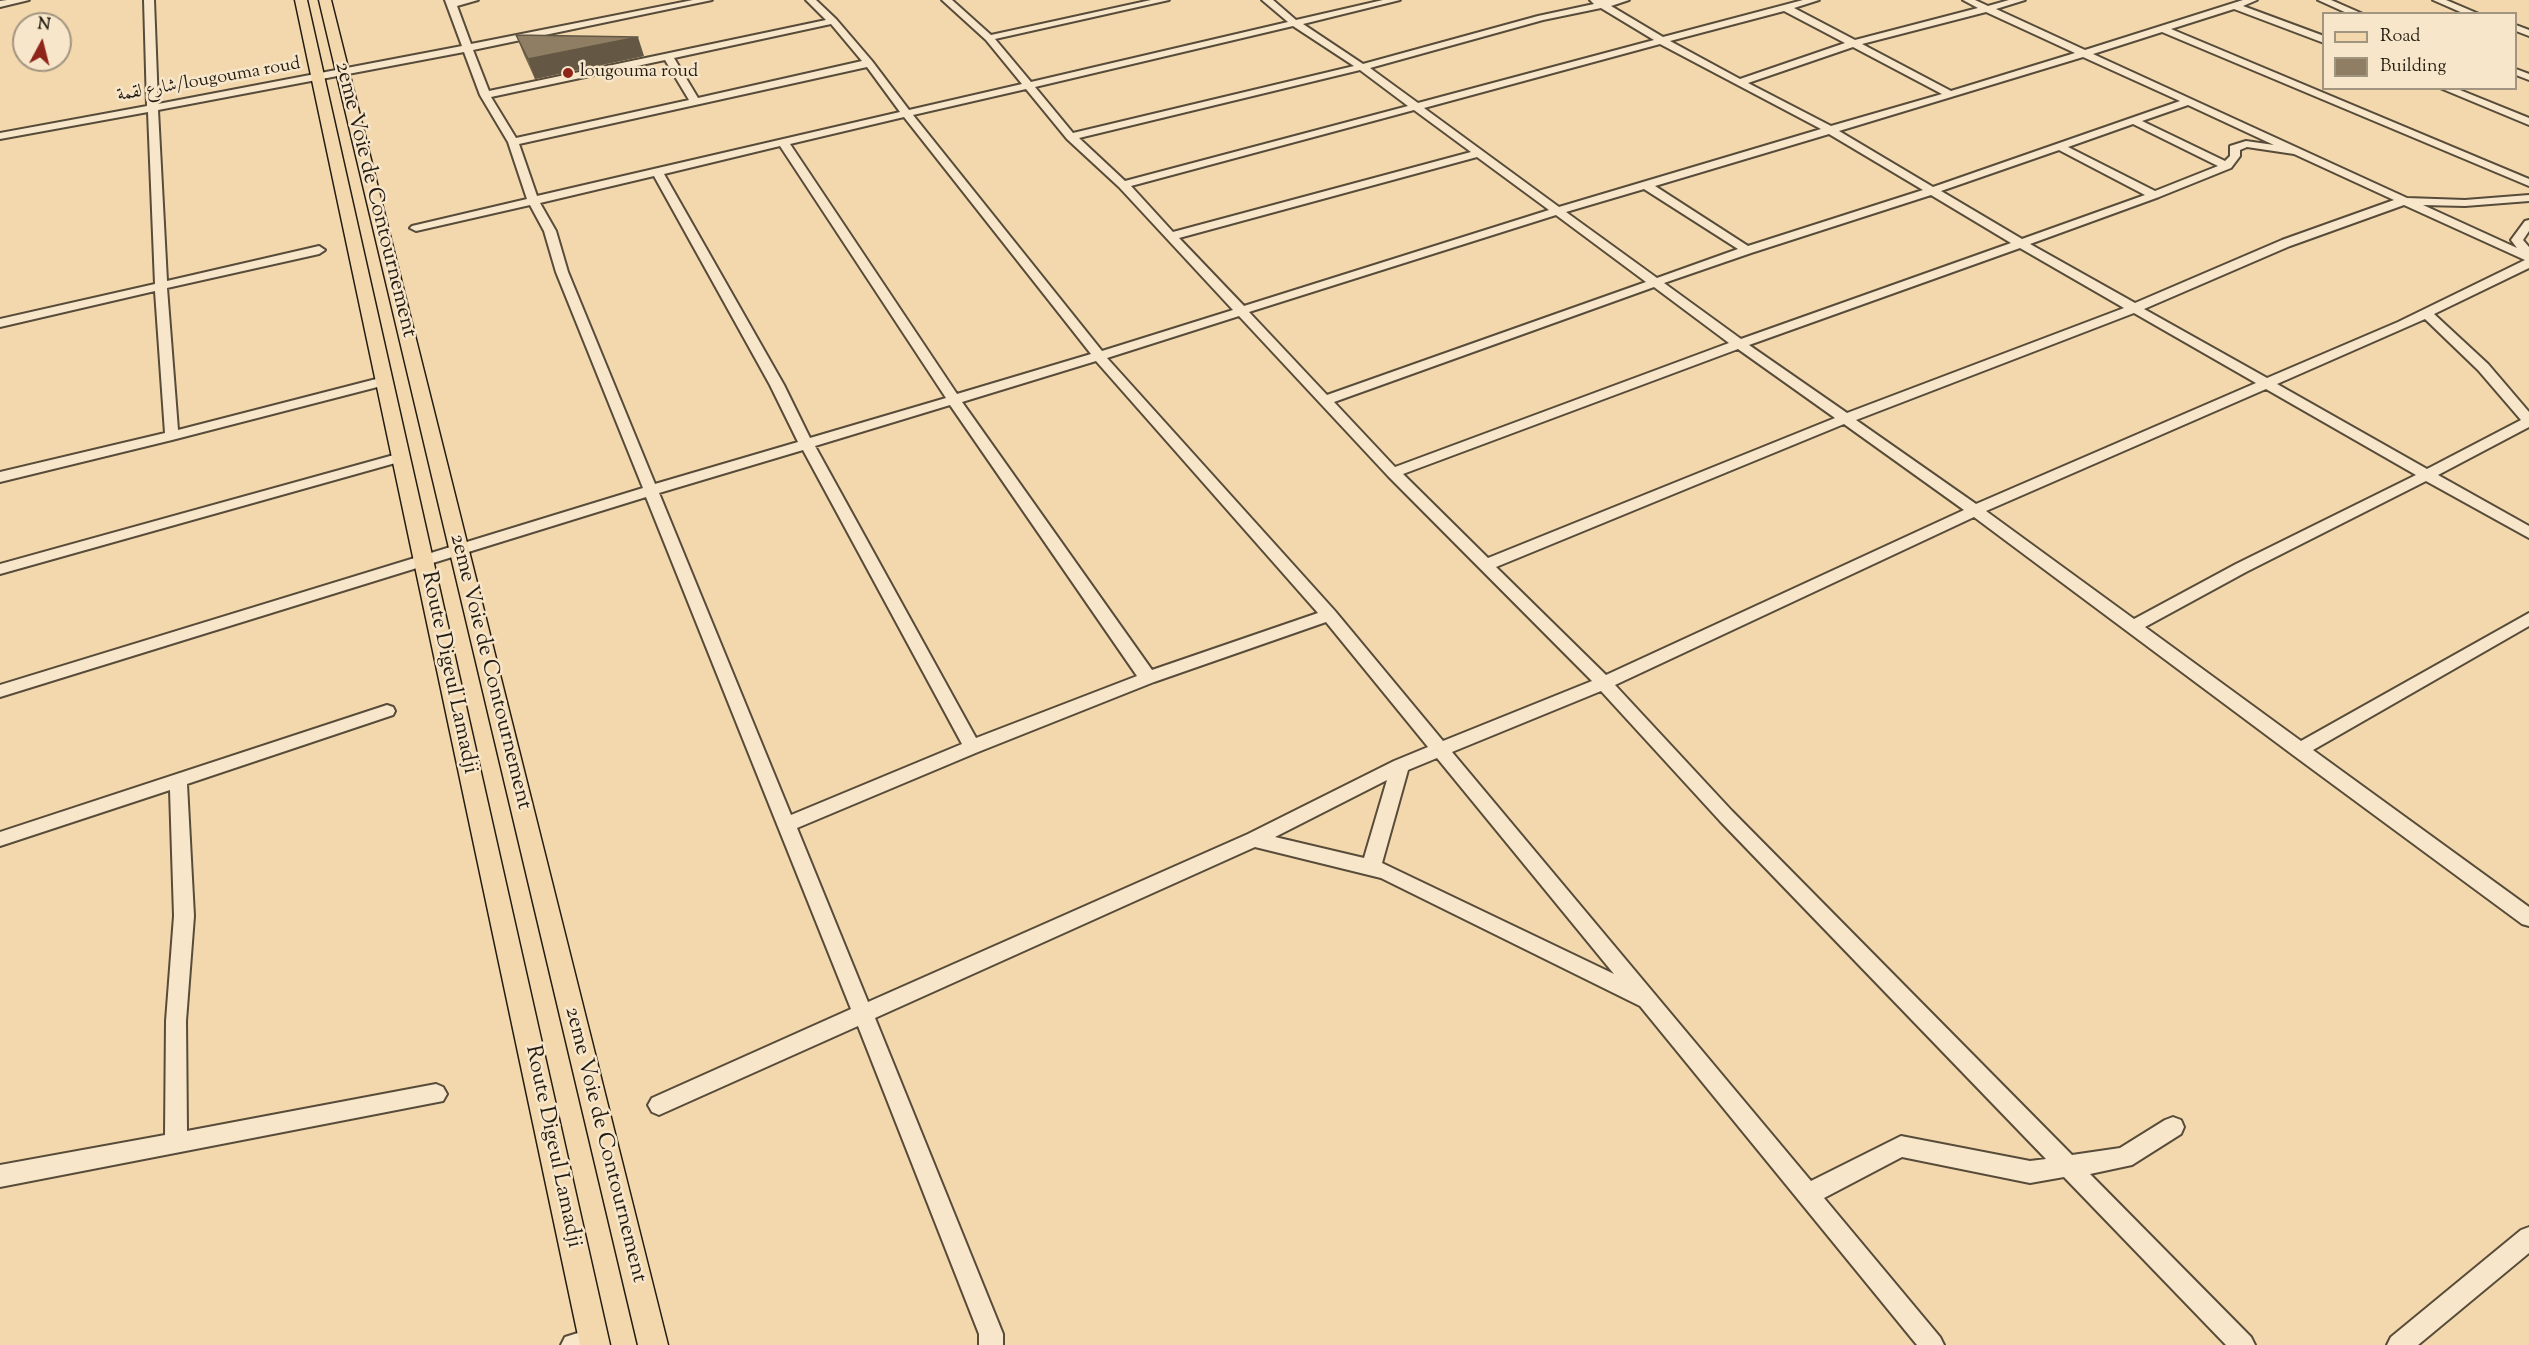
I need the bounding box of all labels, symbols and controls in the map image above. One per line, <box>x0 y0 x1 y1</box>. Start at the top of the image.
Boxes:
north arrow <box>12 12 72 72</box>
legend <box>2322 12 2517 90</box>
text: N <box>36 13 52 38</box>
text: Road <box>2380 24 2420 50</box>
street label: شارع لقمة/lougouma roud <box>116 54 302 108</box>
text: Building <box>2380 54 2446 80</box>
street label: 2eme Voie de Contournement <box>327 59 421 341</box>
place label: lougouma roud <box>580 62 698 84</box>
marker: lougouma roud <box>561 66 575 80</box>
street label: 2eme Voie de Contournement <box>442 531 536 813</box>
street label: Route Digeul Lamadji <box>414 569 482 777</box>
street label: 2eme Voie de Contournement <box>557 1004 651 1286</box>
street label: Route Digeul Lamadji <box>518 1043 586 1251</box>

